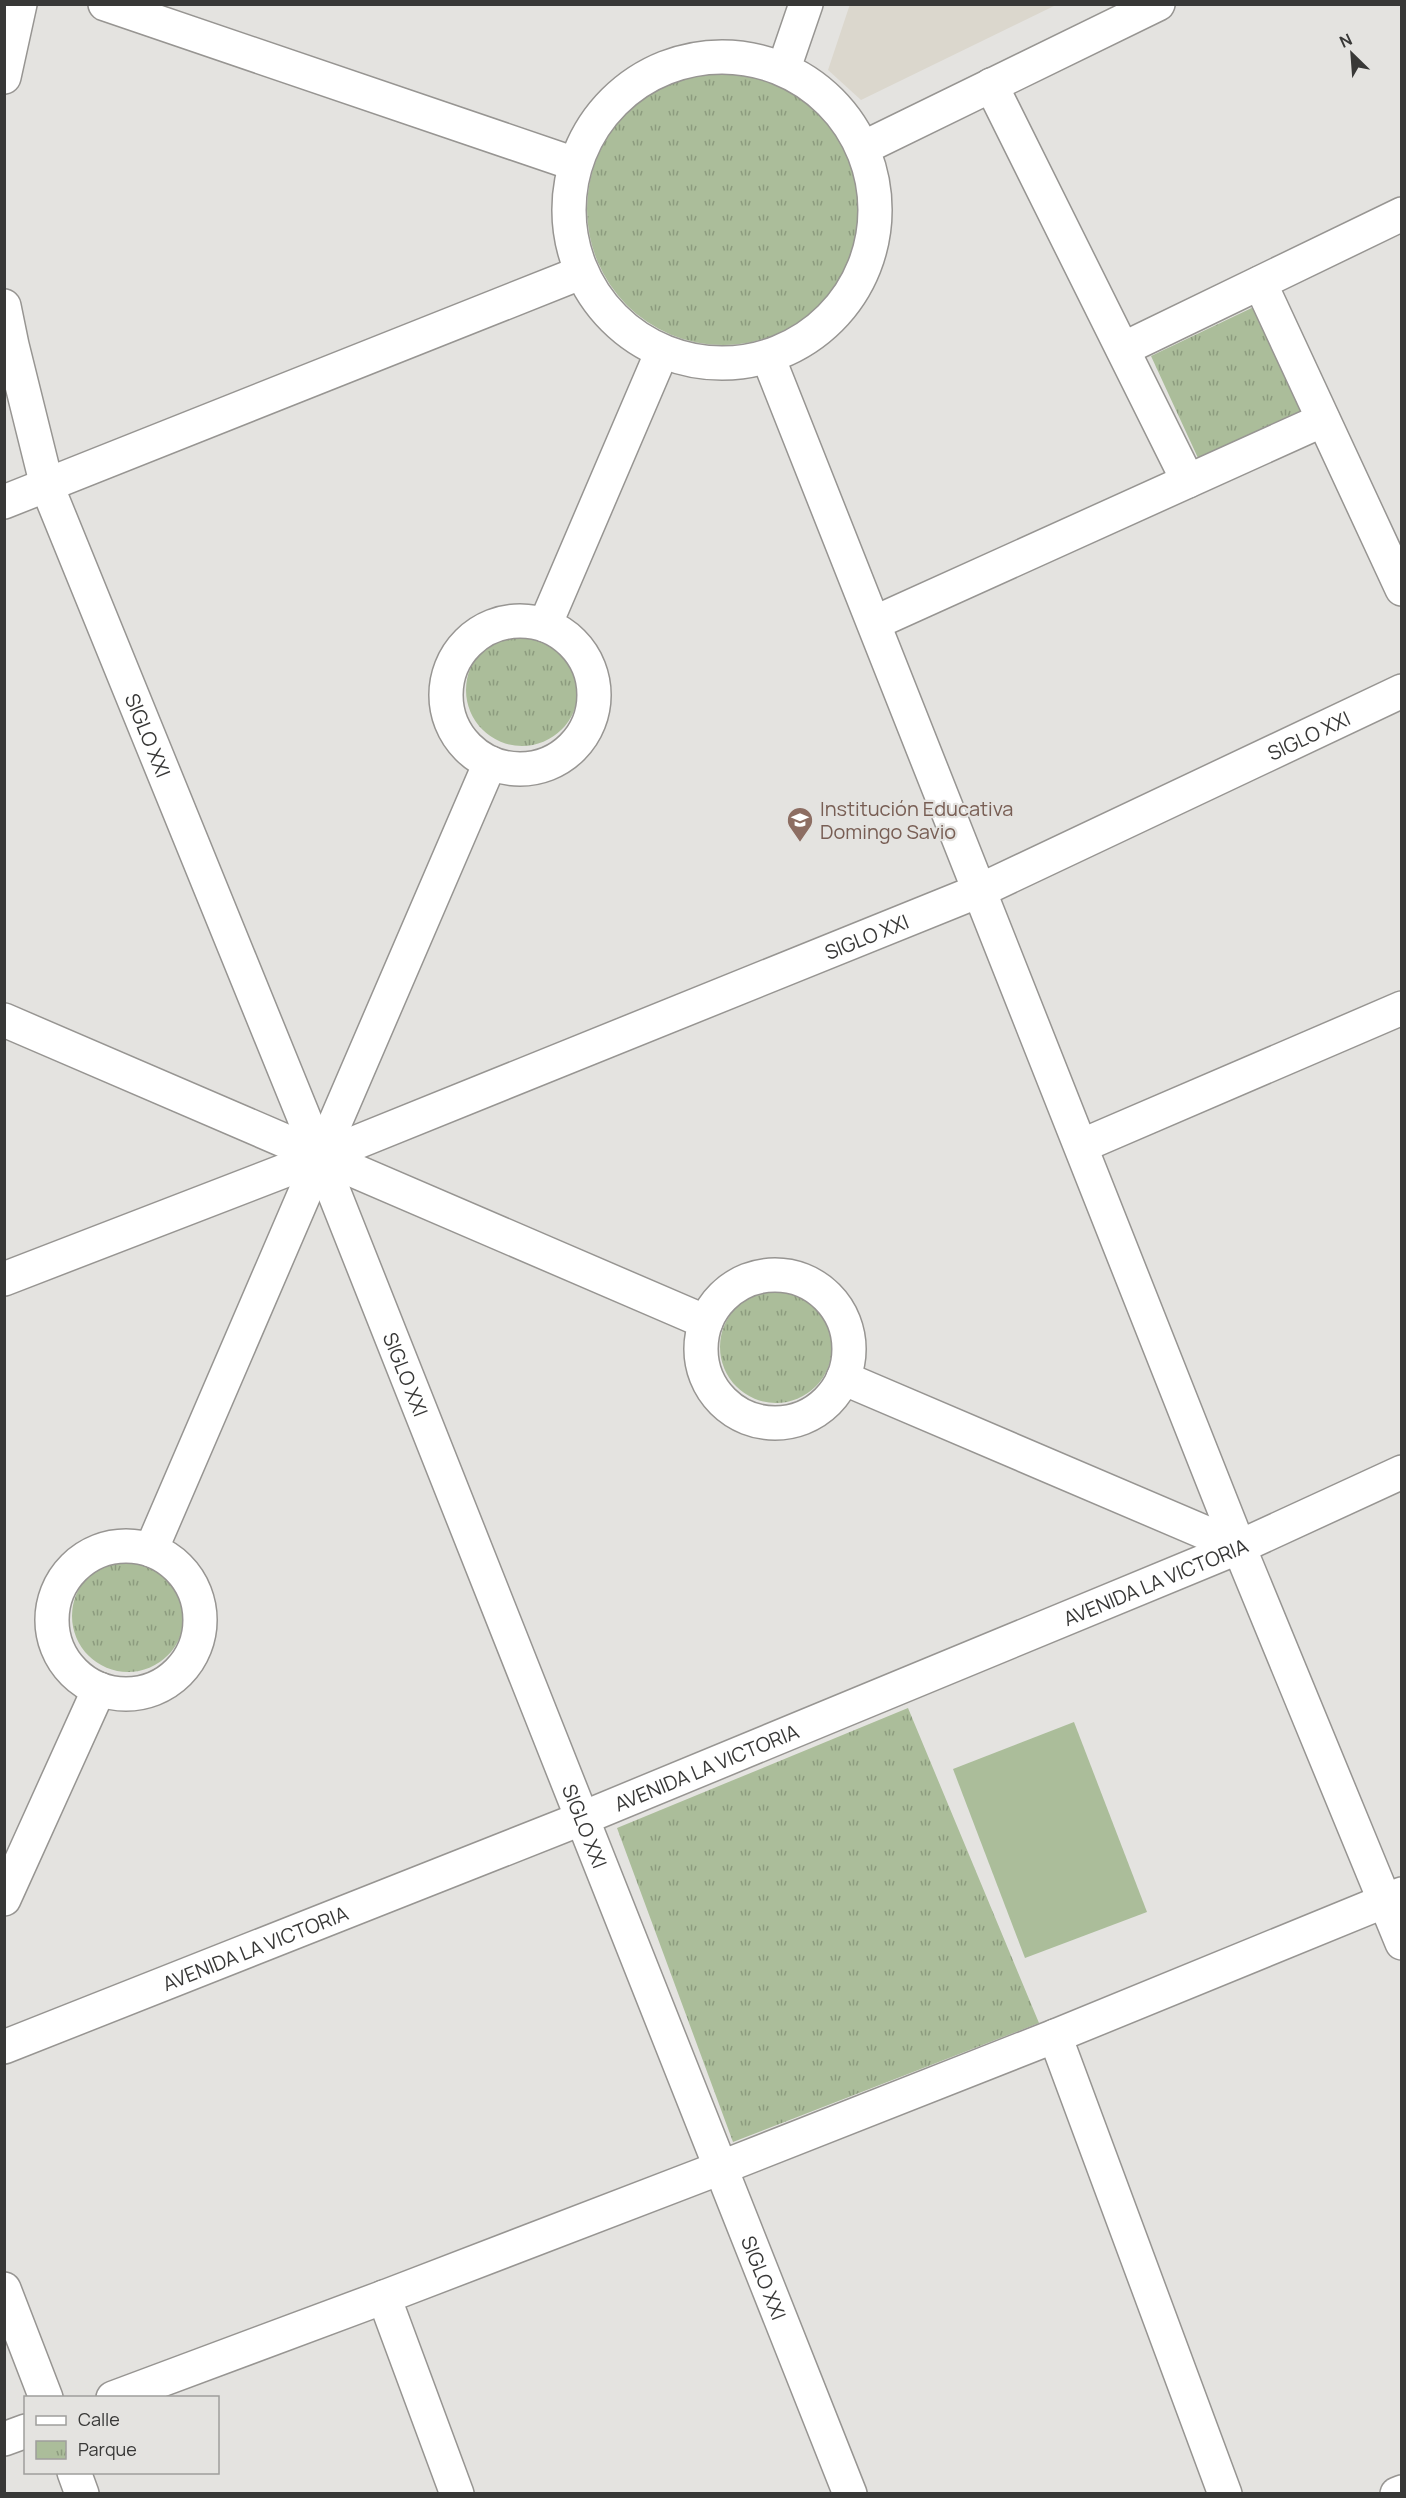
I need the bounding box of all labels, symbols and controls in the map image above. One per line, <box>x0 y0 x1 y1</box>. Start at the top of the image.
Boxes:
north arrow <box>1322 24 1382 84</box>
text: N <box>1336 28 1356 53</box>
street label: SIGLO XXI <box>119 689 177 781</box>
street label: SIGLO XXI <box>1263 704 1354 766</box>
place label: Institución Educativa Domingo Savio <box>820 795 1013 845</box>
school or university icon: Institución Educativa Domingo Savio <box>785 805 815 843</box>
street label: SIGLO XXI <box>820 907 912 965</box>
street label: SIGLO XXI <box>377 1328 435 1420</box>
street label: AVENIDA LA VICTORIA <box>1059 1531 1252 1632</box>
street label: AVENIDA LA VICTORIA <box>610 1717 803 1817</box>
street label: SIGLO XXI <box>556 1780 614 1872</box>
street label: AVENIDA LA VICTORIA <box>158 1899 352 1997</box>
street label: SIGLO XXI <box>735 2232 793 2324</box>
legend <box>24 2396 219 2474</box>
text: Calle <box>78 2407 120 2431</box>
text: Parque <box>78 2437 137 2461</box>

